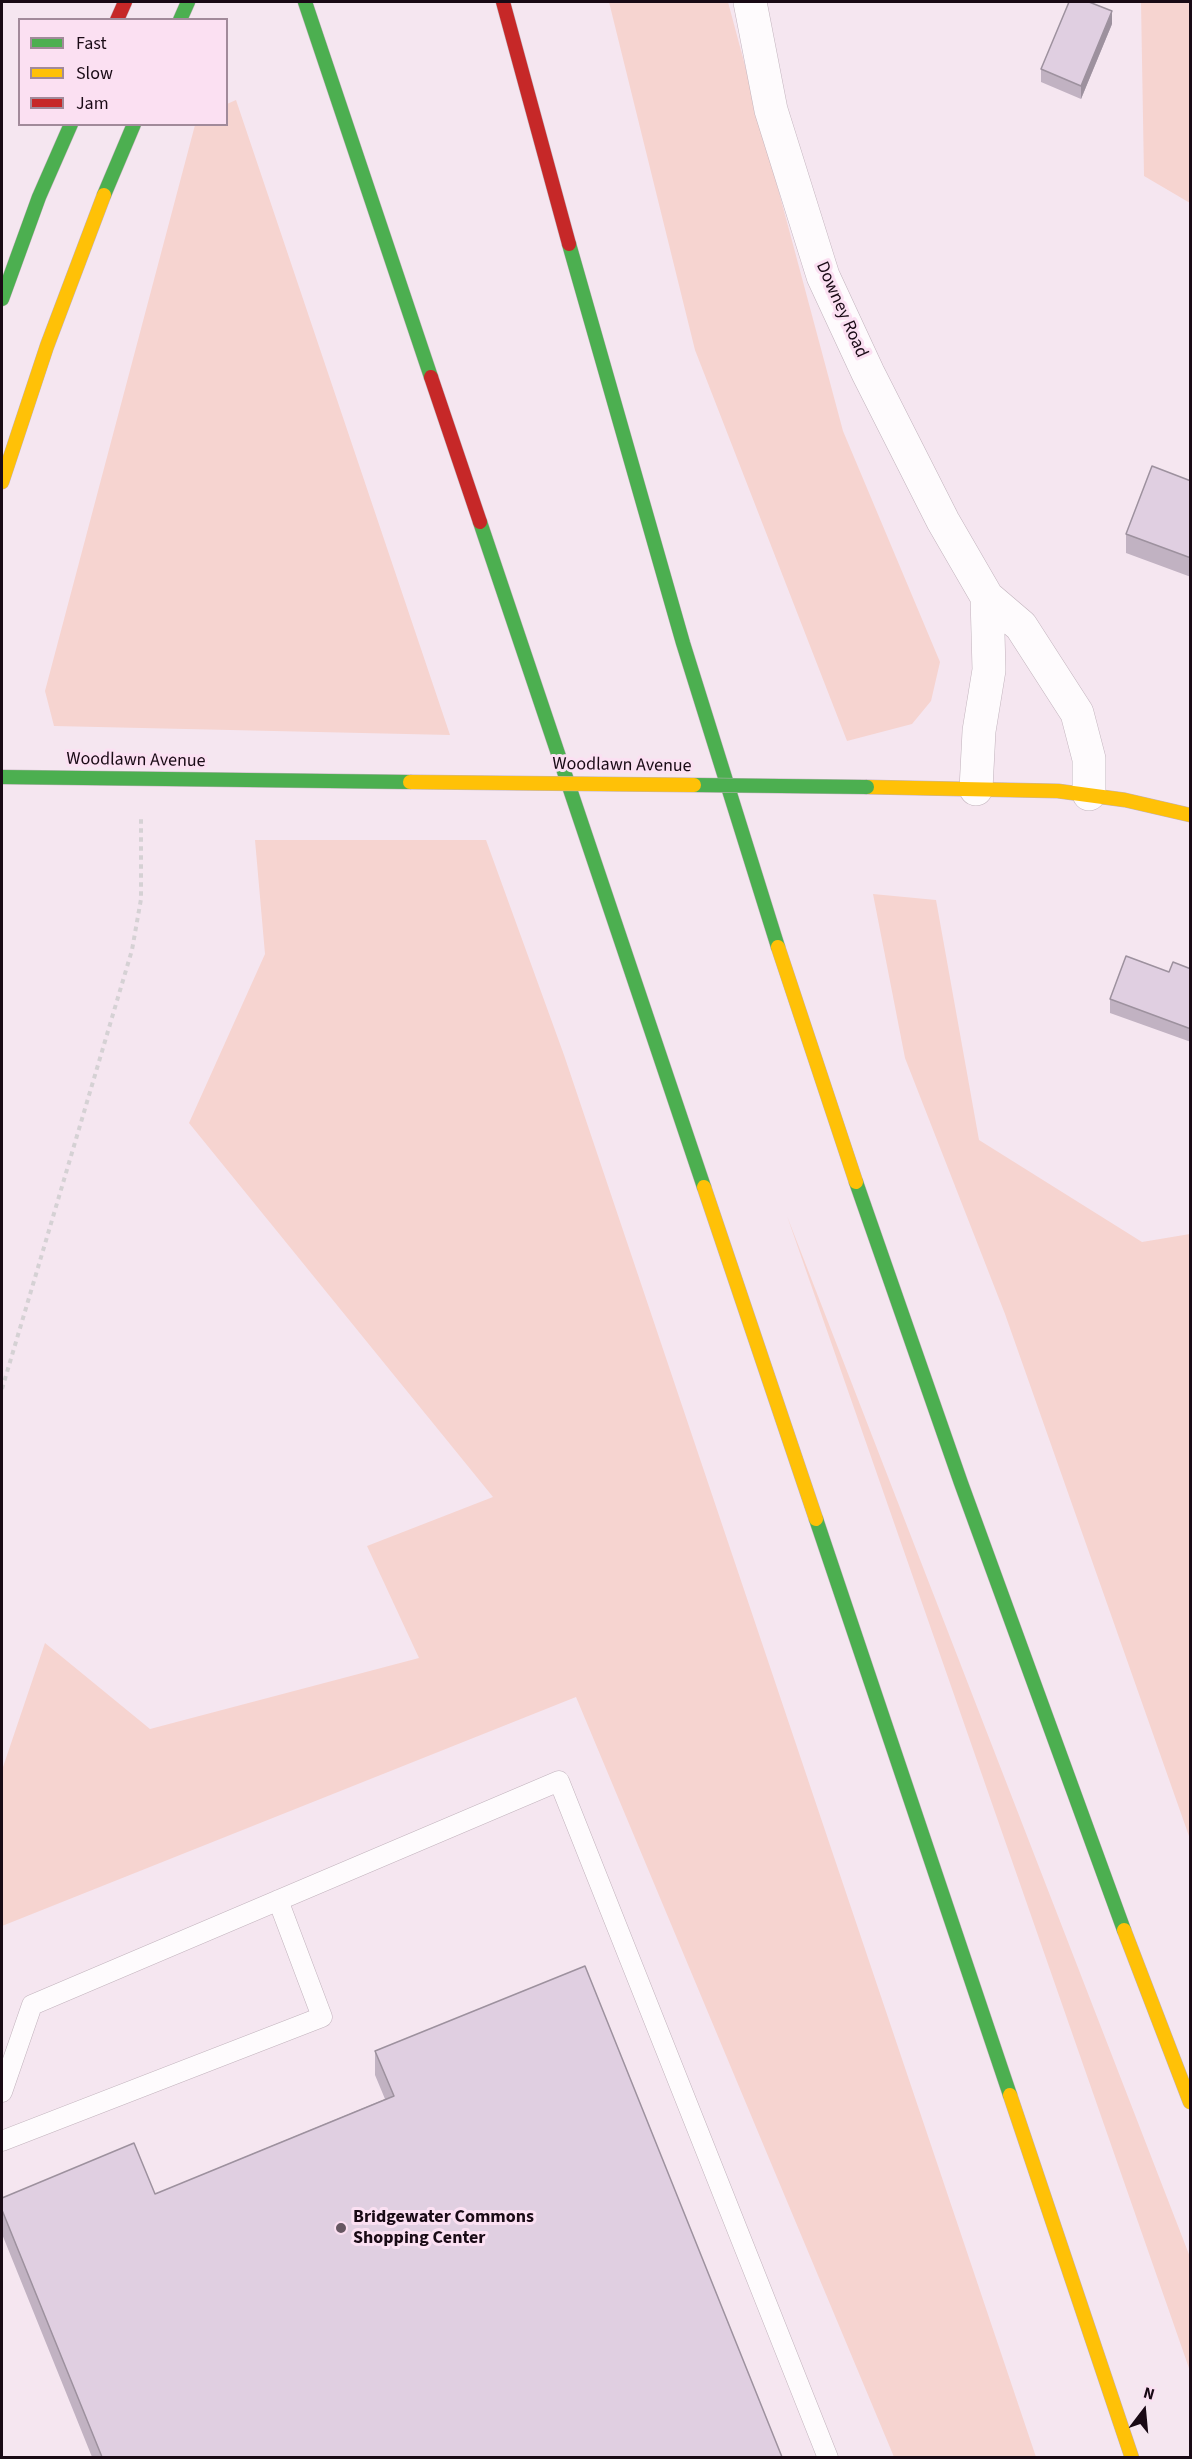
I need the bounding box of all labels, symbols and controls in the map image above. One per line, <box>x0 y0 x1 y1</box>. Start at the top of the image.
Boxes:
legend <box>18 18 228 126</box>
text: Fast <box>76 31 107 56</box>
text: Slow <box>76 61 113 86</box>
text: Jam <box>76 91 109 116</box>
street label: Downey Road <box>810 258 872 362</box>
street label: Woodlawn Avenue <box>66 749 206 773</box>
street label: Woodlawn Avenue <box>552 754 692 778</box>
place label: Bridgewater Commons Shopping Center <box>353 2207 534 2250</box>
marker: Bridgewater Commons Shopping Center <box>334 2221 348 2235</box>
north arrow <box>1114 2381 1174 2441</box>
text: N <box>1141 2382 1157 2406</box>

